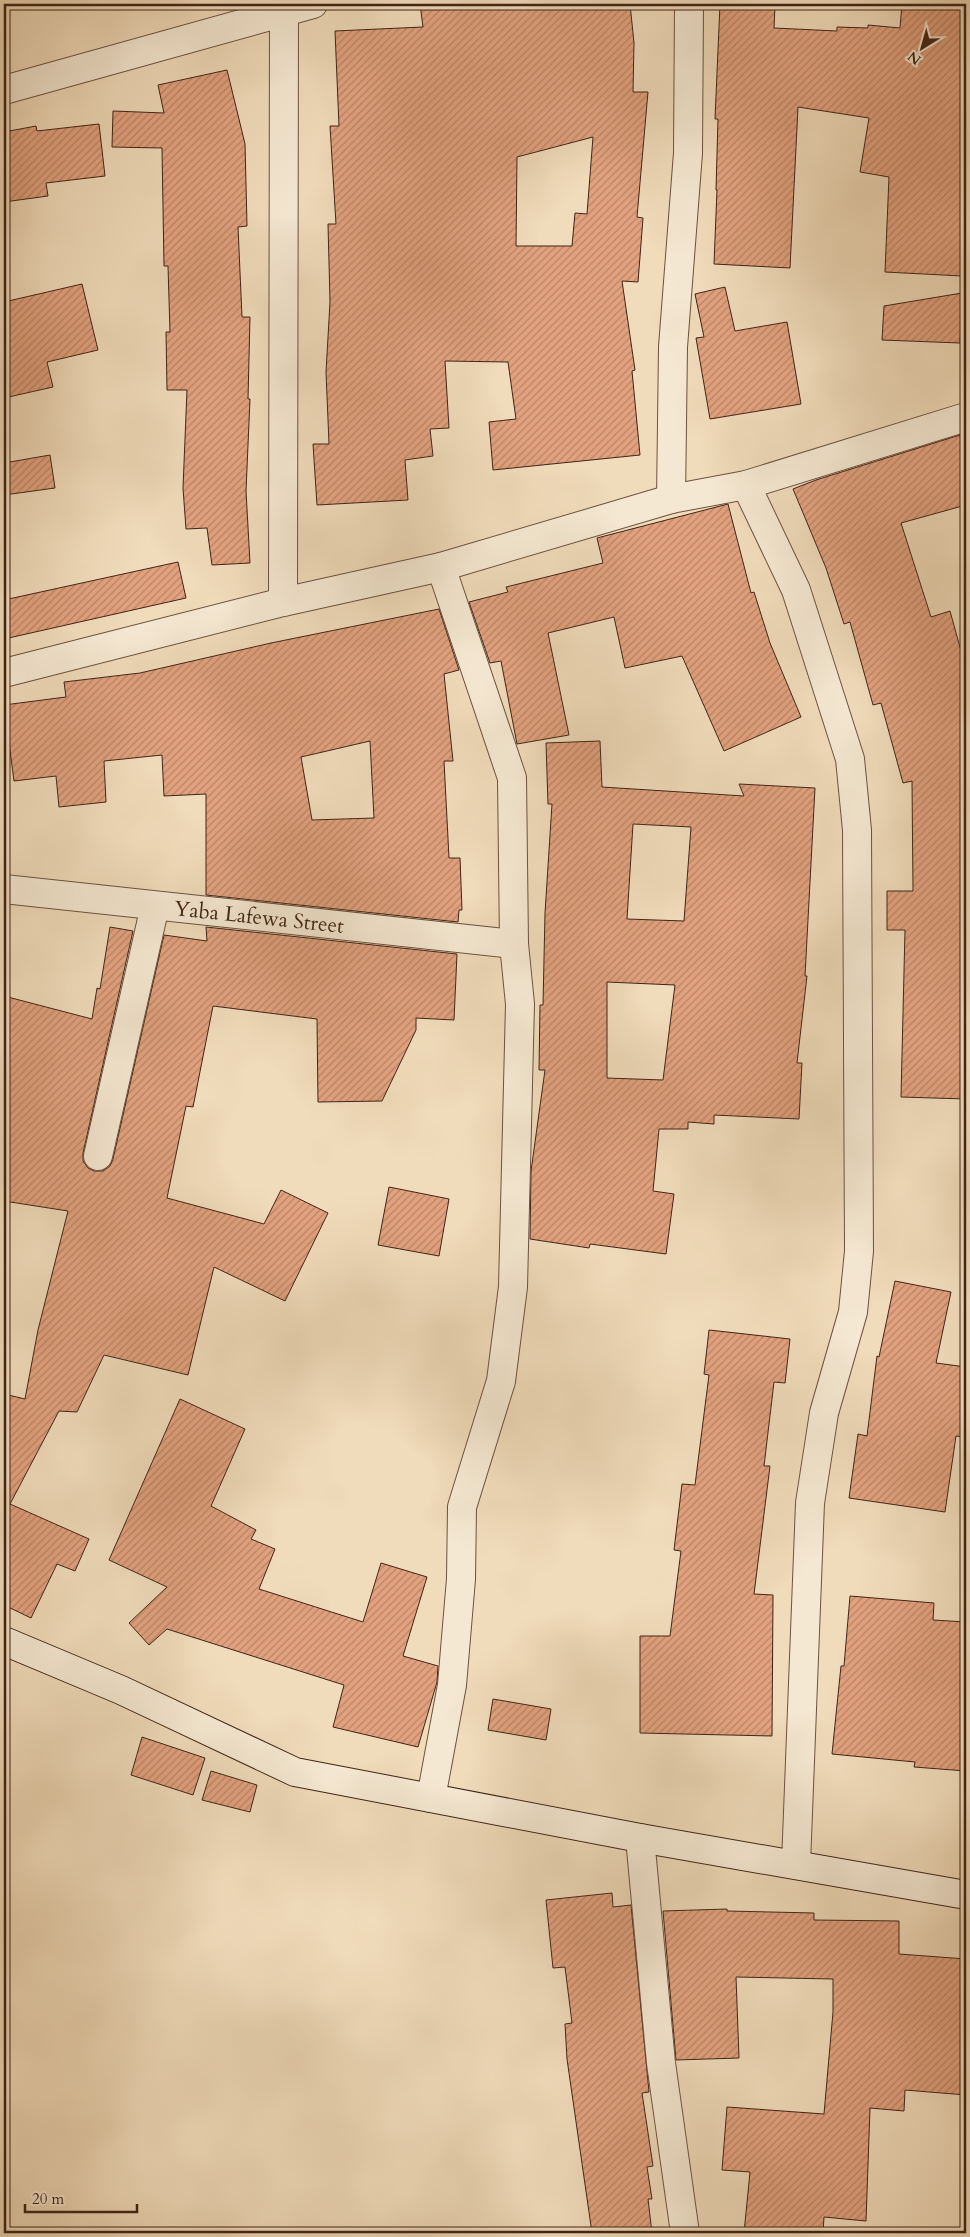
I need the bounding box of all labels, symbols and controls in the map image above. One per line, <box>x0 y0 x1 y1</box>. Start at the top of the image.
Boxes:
north arrow <box>898 22 948 72</box>
text: N <box>904 47 925 69</box>
street label: Yaba Lafewa Street <box>173 894 346 941</box>
scale bar <box>25 2182 138 2214</box>
text: 20 m <box>32 2189 64 2209</box>

